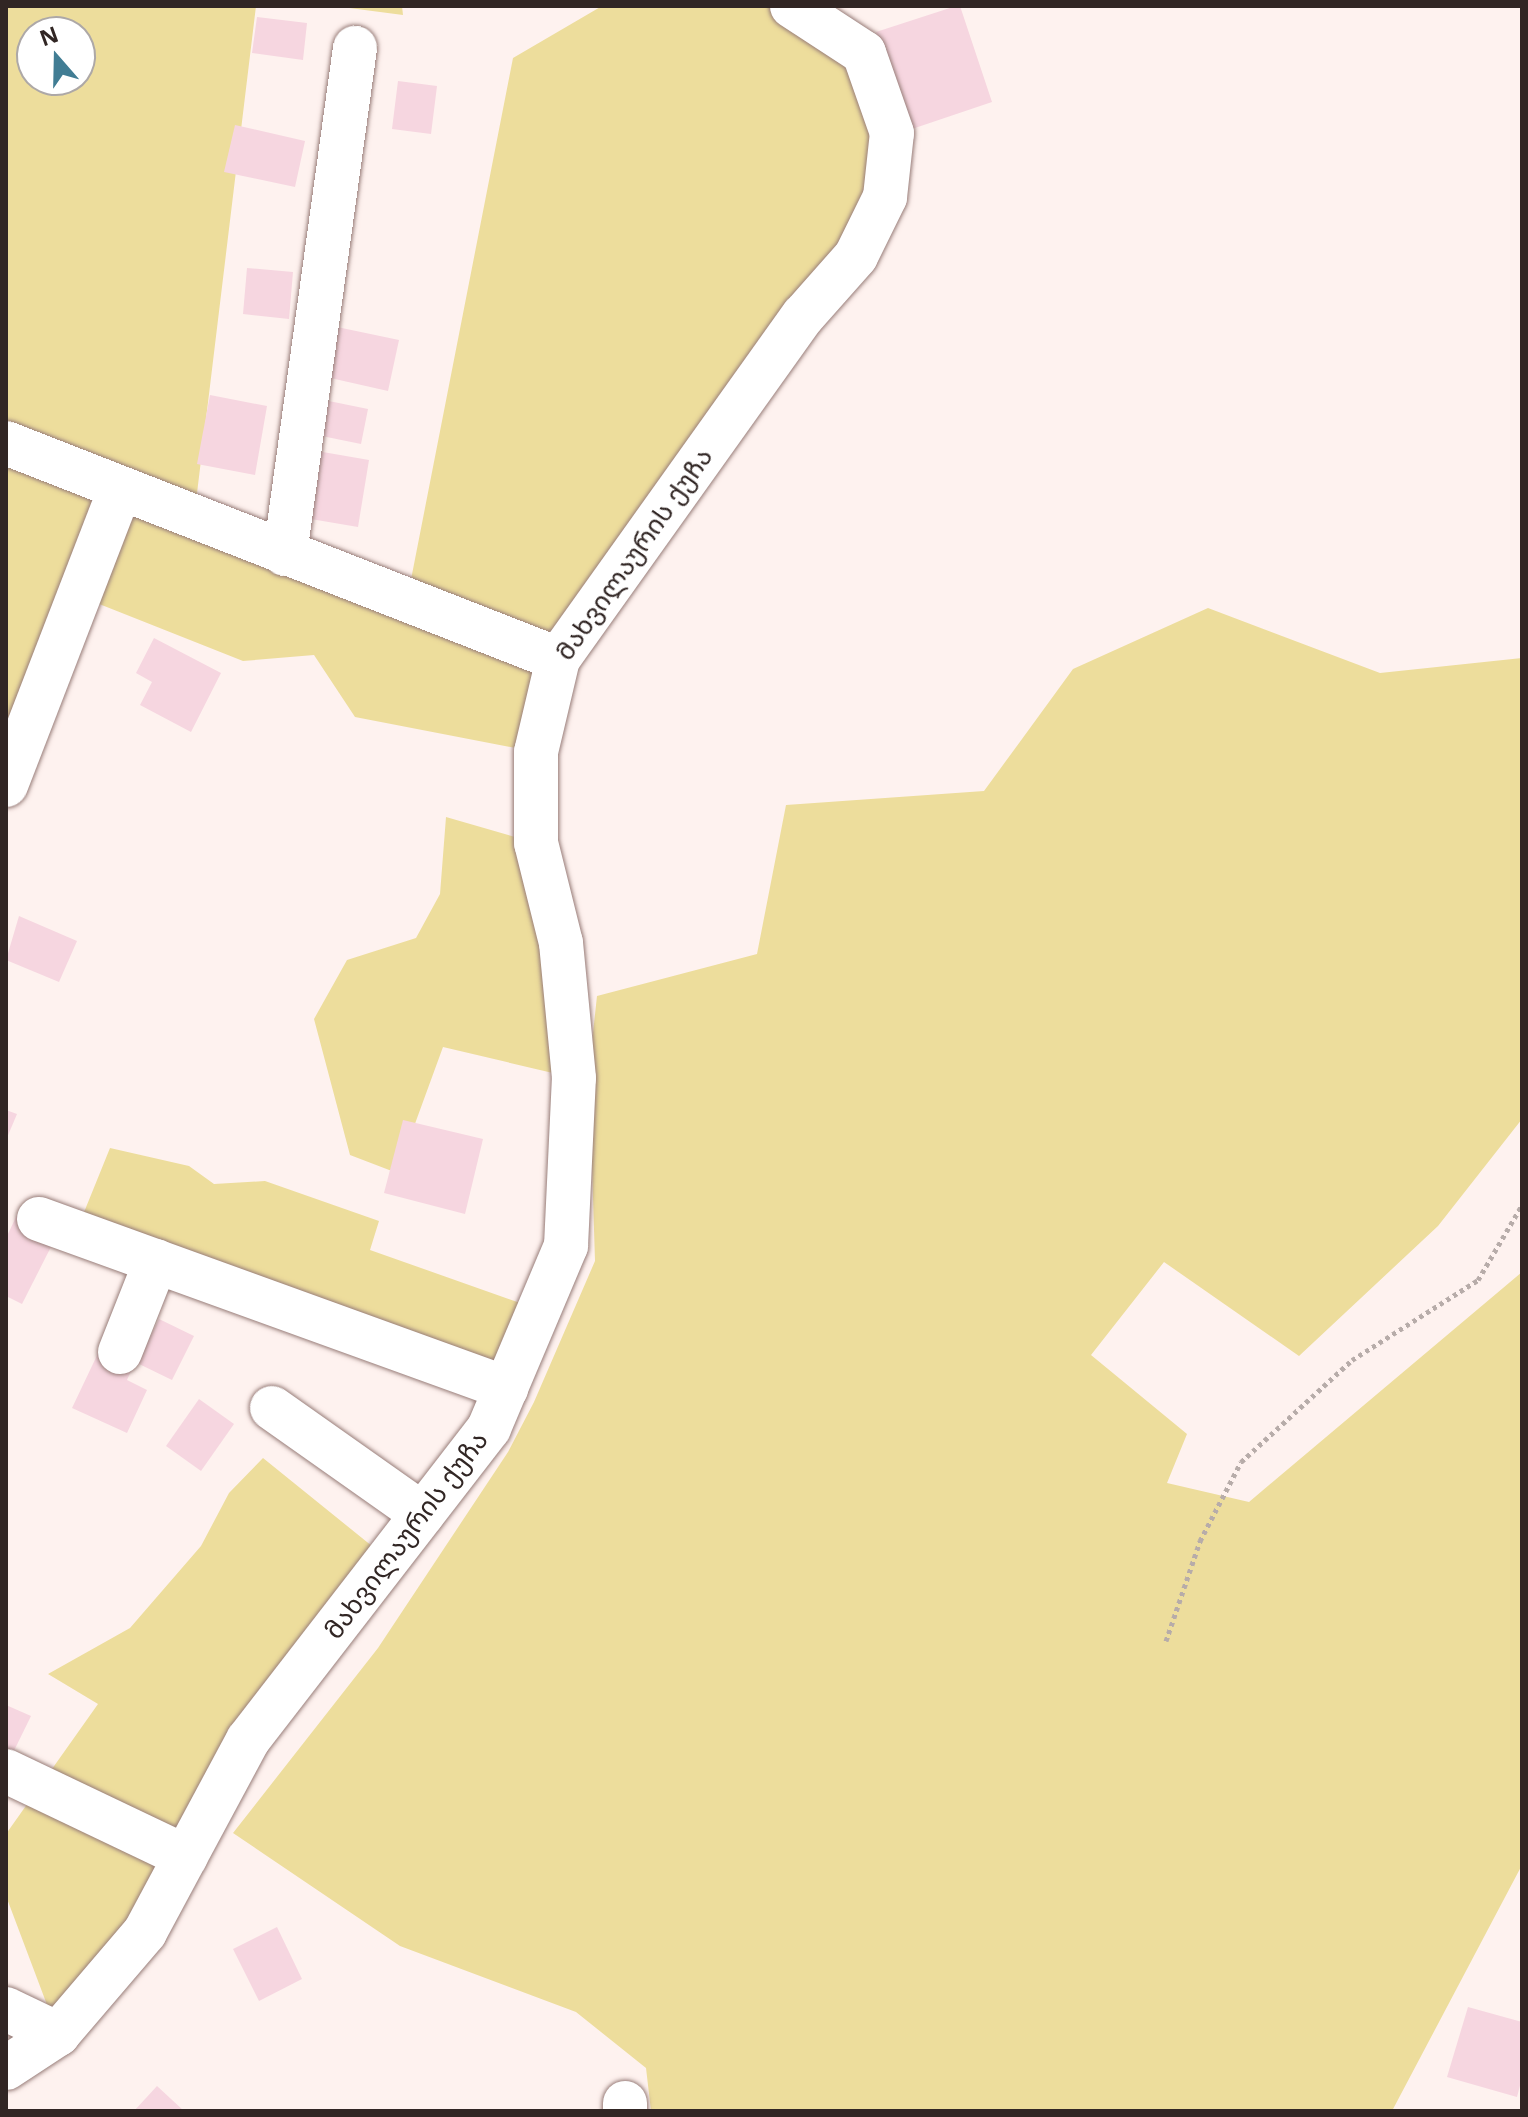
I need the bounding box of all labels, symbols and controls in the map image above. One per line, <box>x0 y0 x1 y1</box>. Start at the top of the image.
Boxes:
north arrow <box>16 16 96 96</box>
text: N <box>35 18 62 52</box>
street label: მახვილაურის ქუჩა <box>549 442 719 666</box>
street label: მახვილაურის ქუჩა <box>318 1425 494 1645</box>

